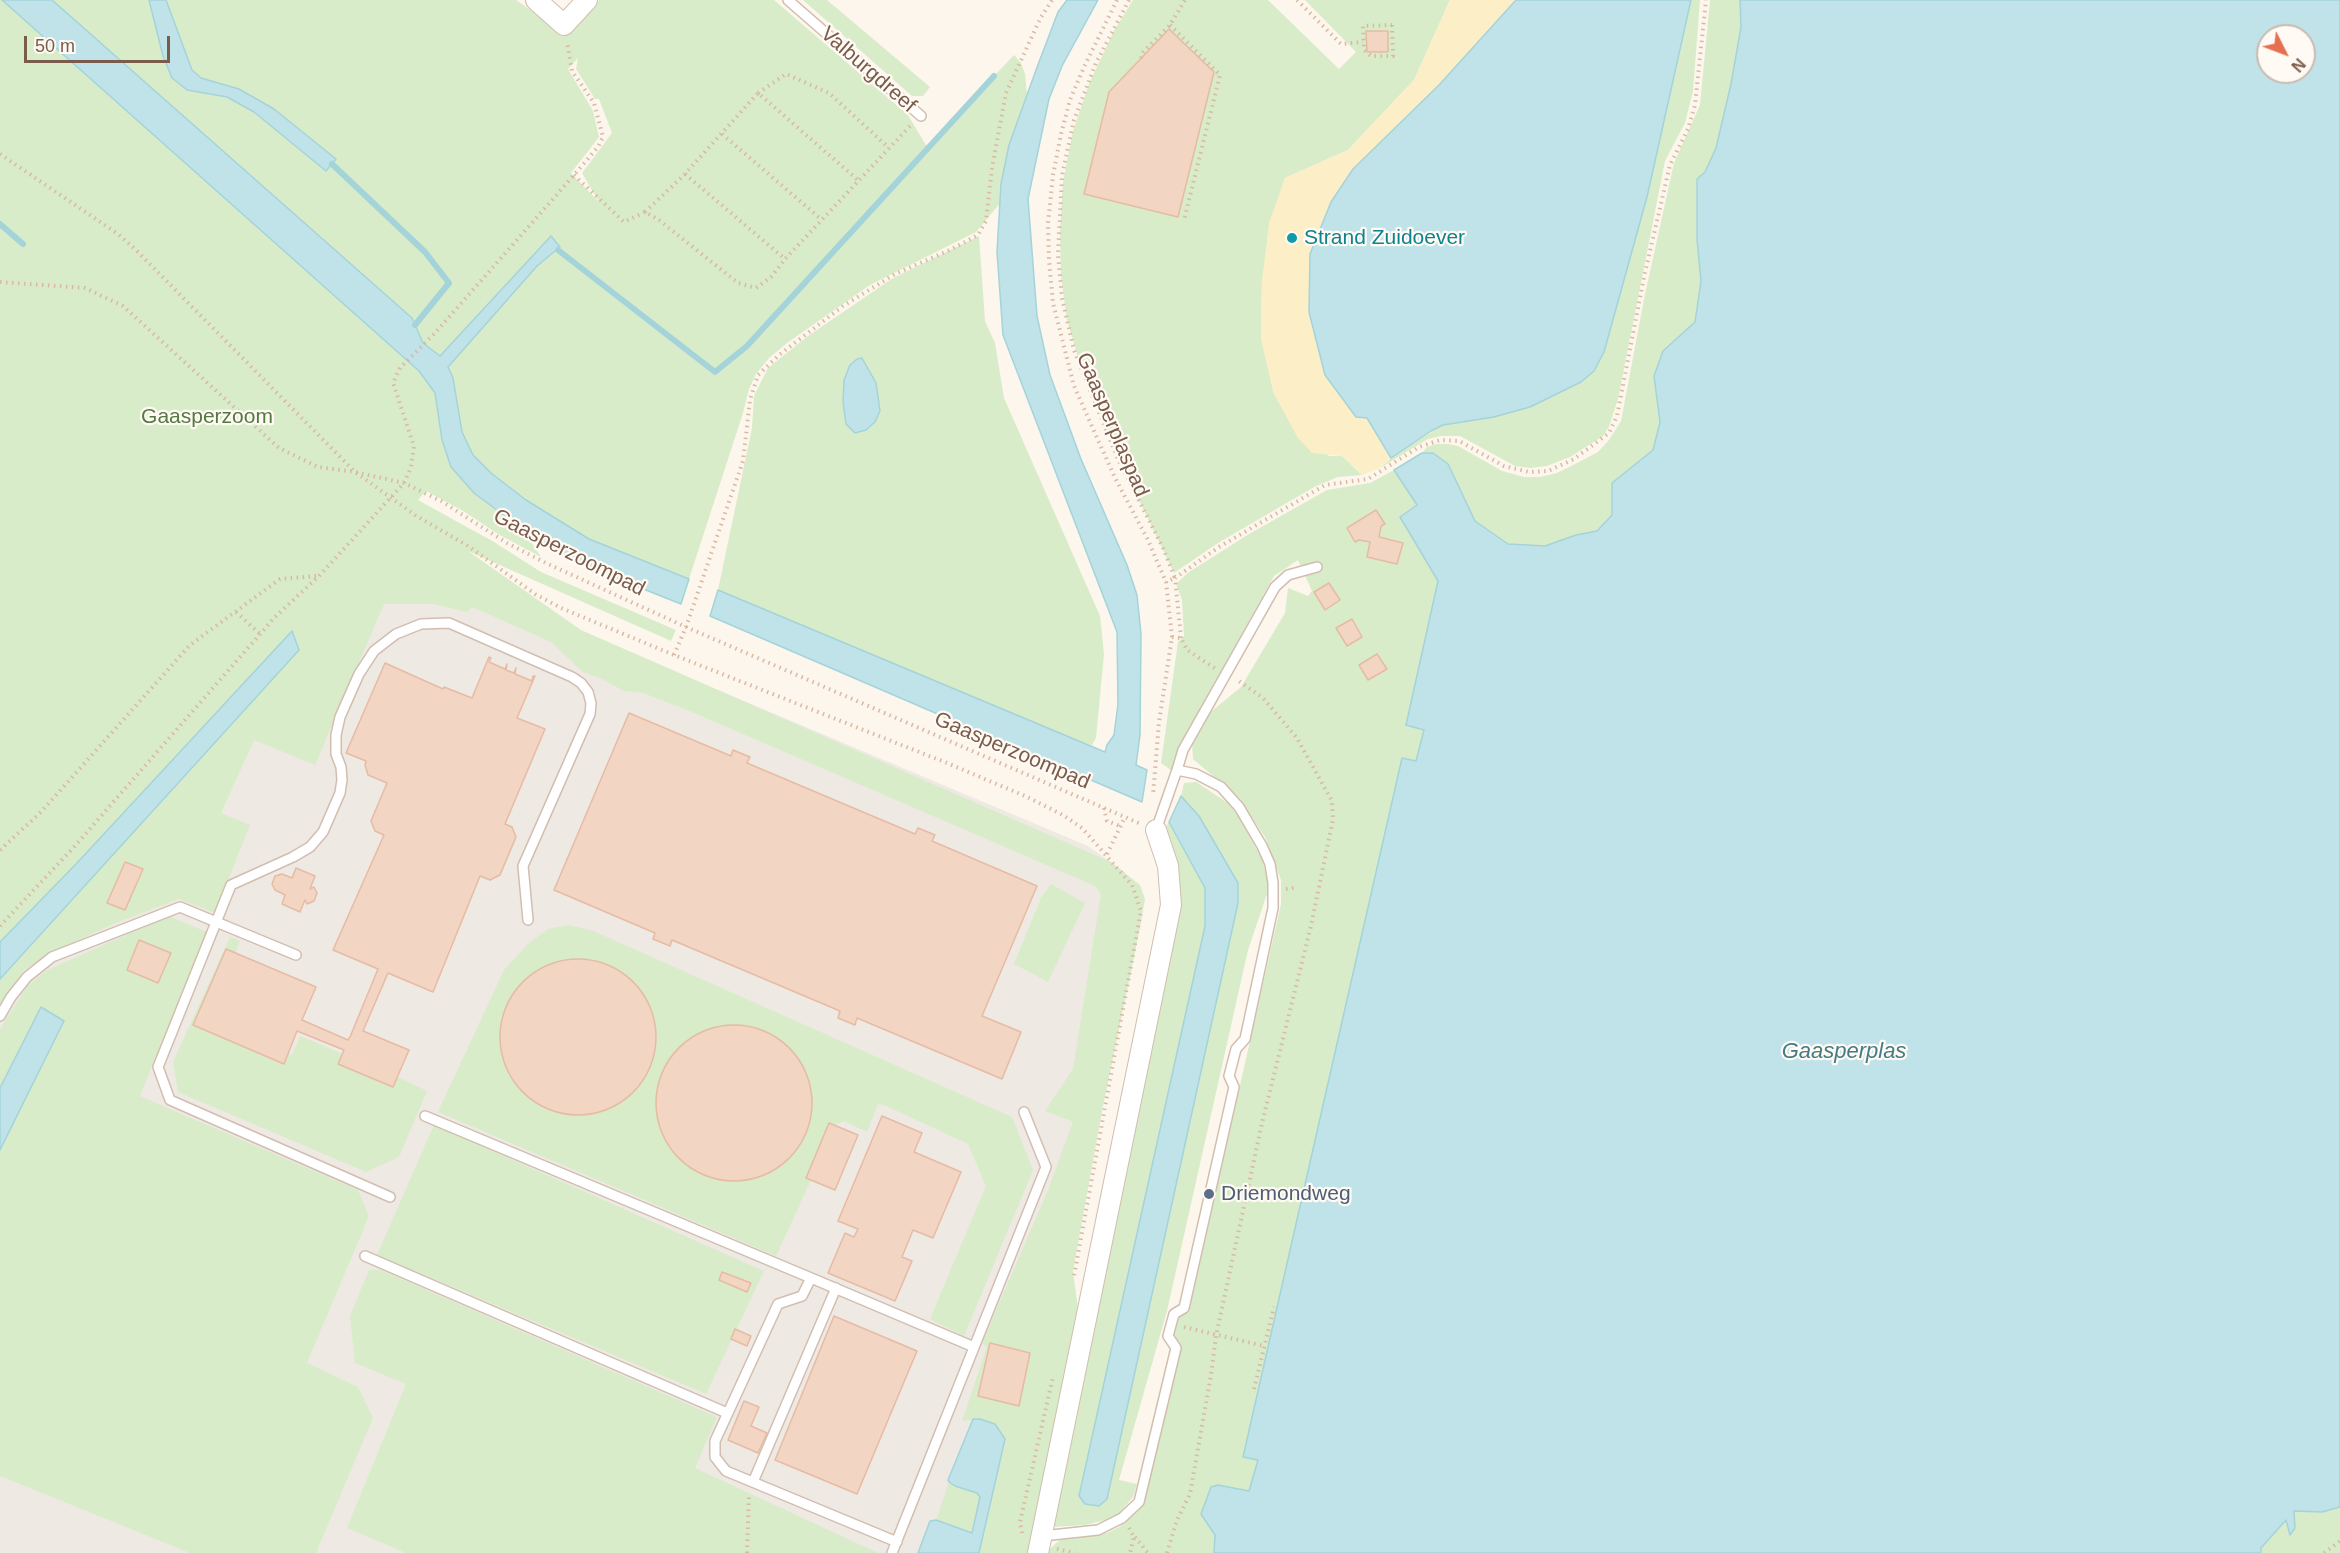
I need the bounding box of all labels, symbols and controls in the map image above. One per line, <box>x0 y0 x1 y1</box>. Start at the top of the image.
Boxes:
street label: Valburgdreef <box>815 22 921 118</box>
scale bar <box>27 24 172 62</box>
north arrow <box>2256 24 2316 84</box>
text: 50 m <box>35 36 75 56</box>
text: N <box>2288 55 2308 75</box>
place label: Strand Zuidoever <box>1304 225 1465 251</box>
marker: Strand Zuidoever <box>1285 231 1299 245</box>
street label: Gaasperplaspad <box>1070 349 1154 501</box>
park label: Gaasperzoom <box>141 404 273 430</box>
street label: Gaasperzoompad <box>489 504 649 602</box>
street label: Gaasperzoompad <box>930 707 1094 795</box>
water label: Gaasperplas <box>1782 1039 1906 1065</box>
place label: Driemondweg <box>1221 1181 1351 1207</box>
marker: Driemondweg <box>1202 1187 1216 1201</box>

